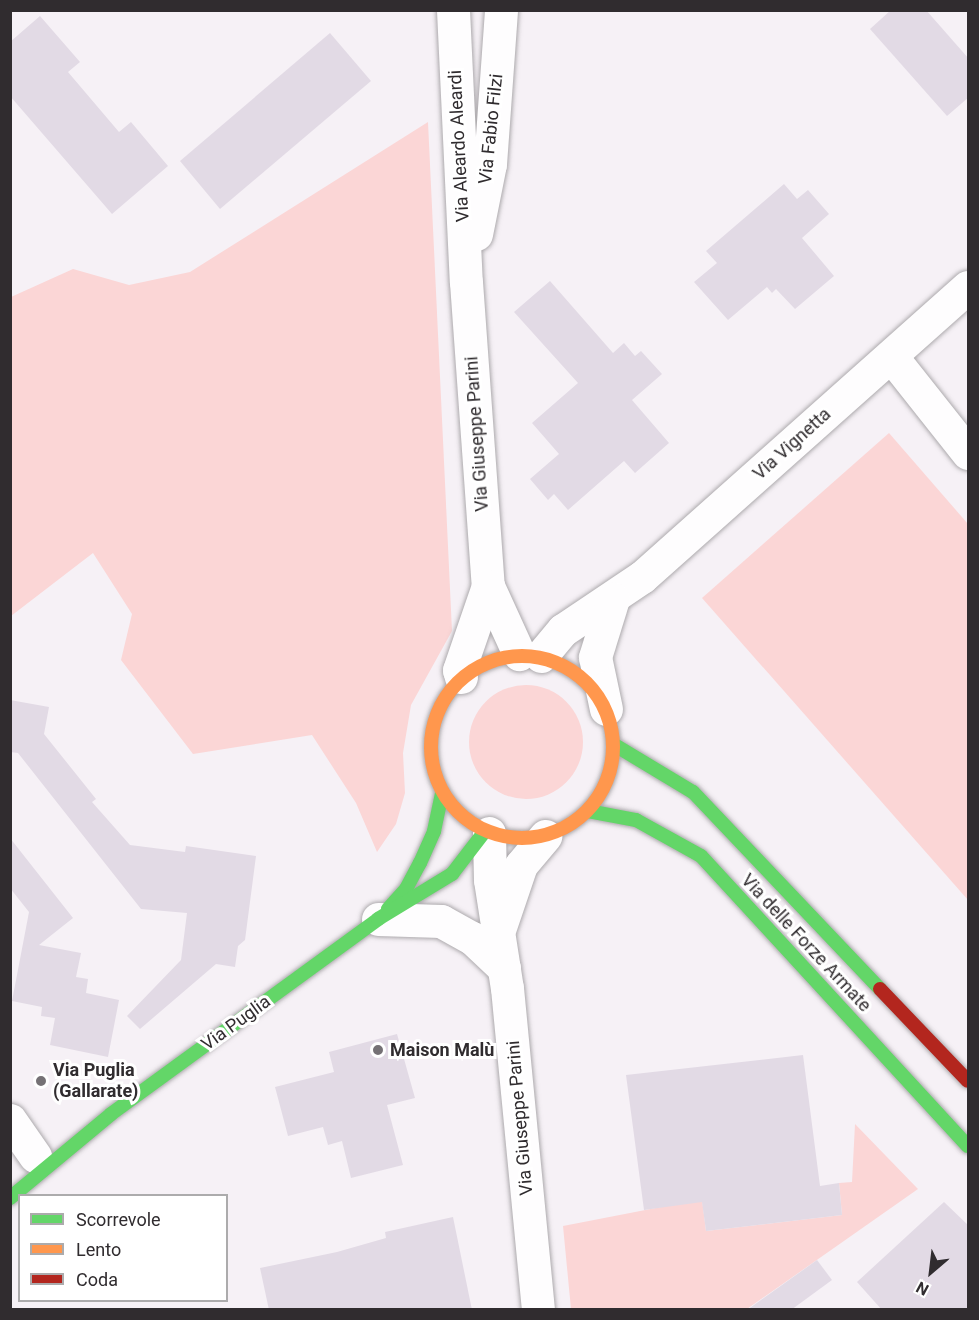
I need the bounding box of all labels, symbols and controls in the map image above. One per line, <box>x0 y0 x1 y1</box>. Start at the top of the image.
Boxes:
street label: Via Aleardo Aleardi <box>444 69 474 223</box>
street label: Via Fabio Filzi <box>474 73 508 185</box>
street label: Via Giuseppe Parini <box>461 356 493 512</box>
street label: Via Vignetta <box>749 403 835 485</box>
street label: Via delle Forze Armate <box>737 870 875 1016</box>
street label: Via Puglia <box>197 991 275 1055</box>
place label: Maison Malù <box>390 1039 494 1061</box>
street label: Via Giuseppe Parini <box>502 1040 538 1196</box>
marker: Maison Malù <box>371 1043 385 1057</box>
place label: Via Puglia (Gallarate) <box>53 1060 138 1102</box>
marker: Via Puglia (Gallarate) <box>34 1074 48 1088</box>
legend <box>18 1194 228 1302</box>
text: Scorrevole <box>76 1209 161 1230</box>
text: Lento <box>76 1239 121 1260</box>
north arrow <box>901 1242 961 1302</box>
text: Coda <box>76 1269 118 1290</box>
text: N <box>913 1277 932 1299</box>

